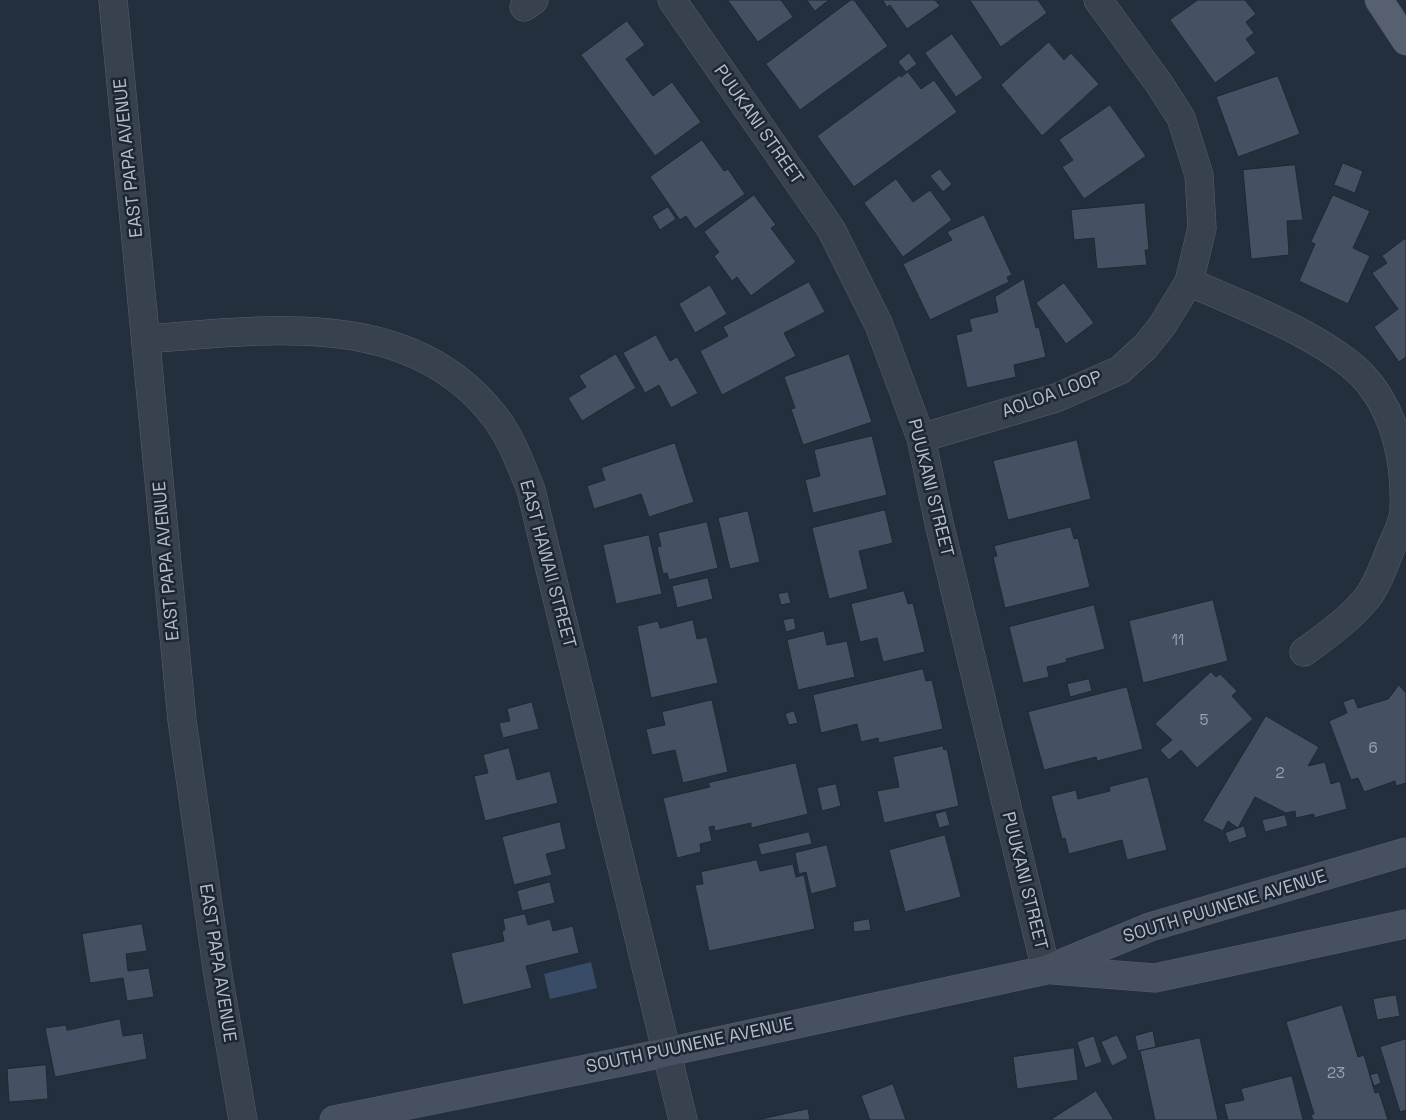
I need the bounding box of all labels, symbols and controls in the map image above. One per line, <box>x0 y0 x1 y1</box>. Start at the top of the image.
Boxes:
street label: PUUKANI STREET <box>709 61 807 189</box>
street label: EAST PAPA AVENUE <box>110 77 148 239</box>
street label: AOLOA LOOP <box>999 367 1105 423</box>
street label: PUUKANI STREET <box>902 417 958 559</box>
street label: EAST HAWAII STREET <box>514 478 580 650</box>
street label: EAST PAPA AVENUE <box>149 480 185 642</box>
house number: 11 <box>1172 632 1184 650</box>
house number: 5 <box>1200 712 1208 730</box>
house number: 6 <box>1368 740 1378 758</box>
house number: 2 <box>1275 765 1285 783</box>
street label: PUUKANI STREET <box>996 810 1052 952</box>
street label: SOUTH PUUNENE AVENUE <box>1121 866 1329 948</box>
street label: EAST PAPA AVENUE <box>194 882 240 1044</box>
street label: SOUTH PUUNENE AVENUE <box>584 1013 796 1079</box>
house number: 23 <box>1327 1065 1345 1083</box>

